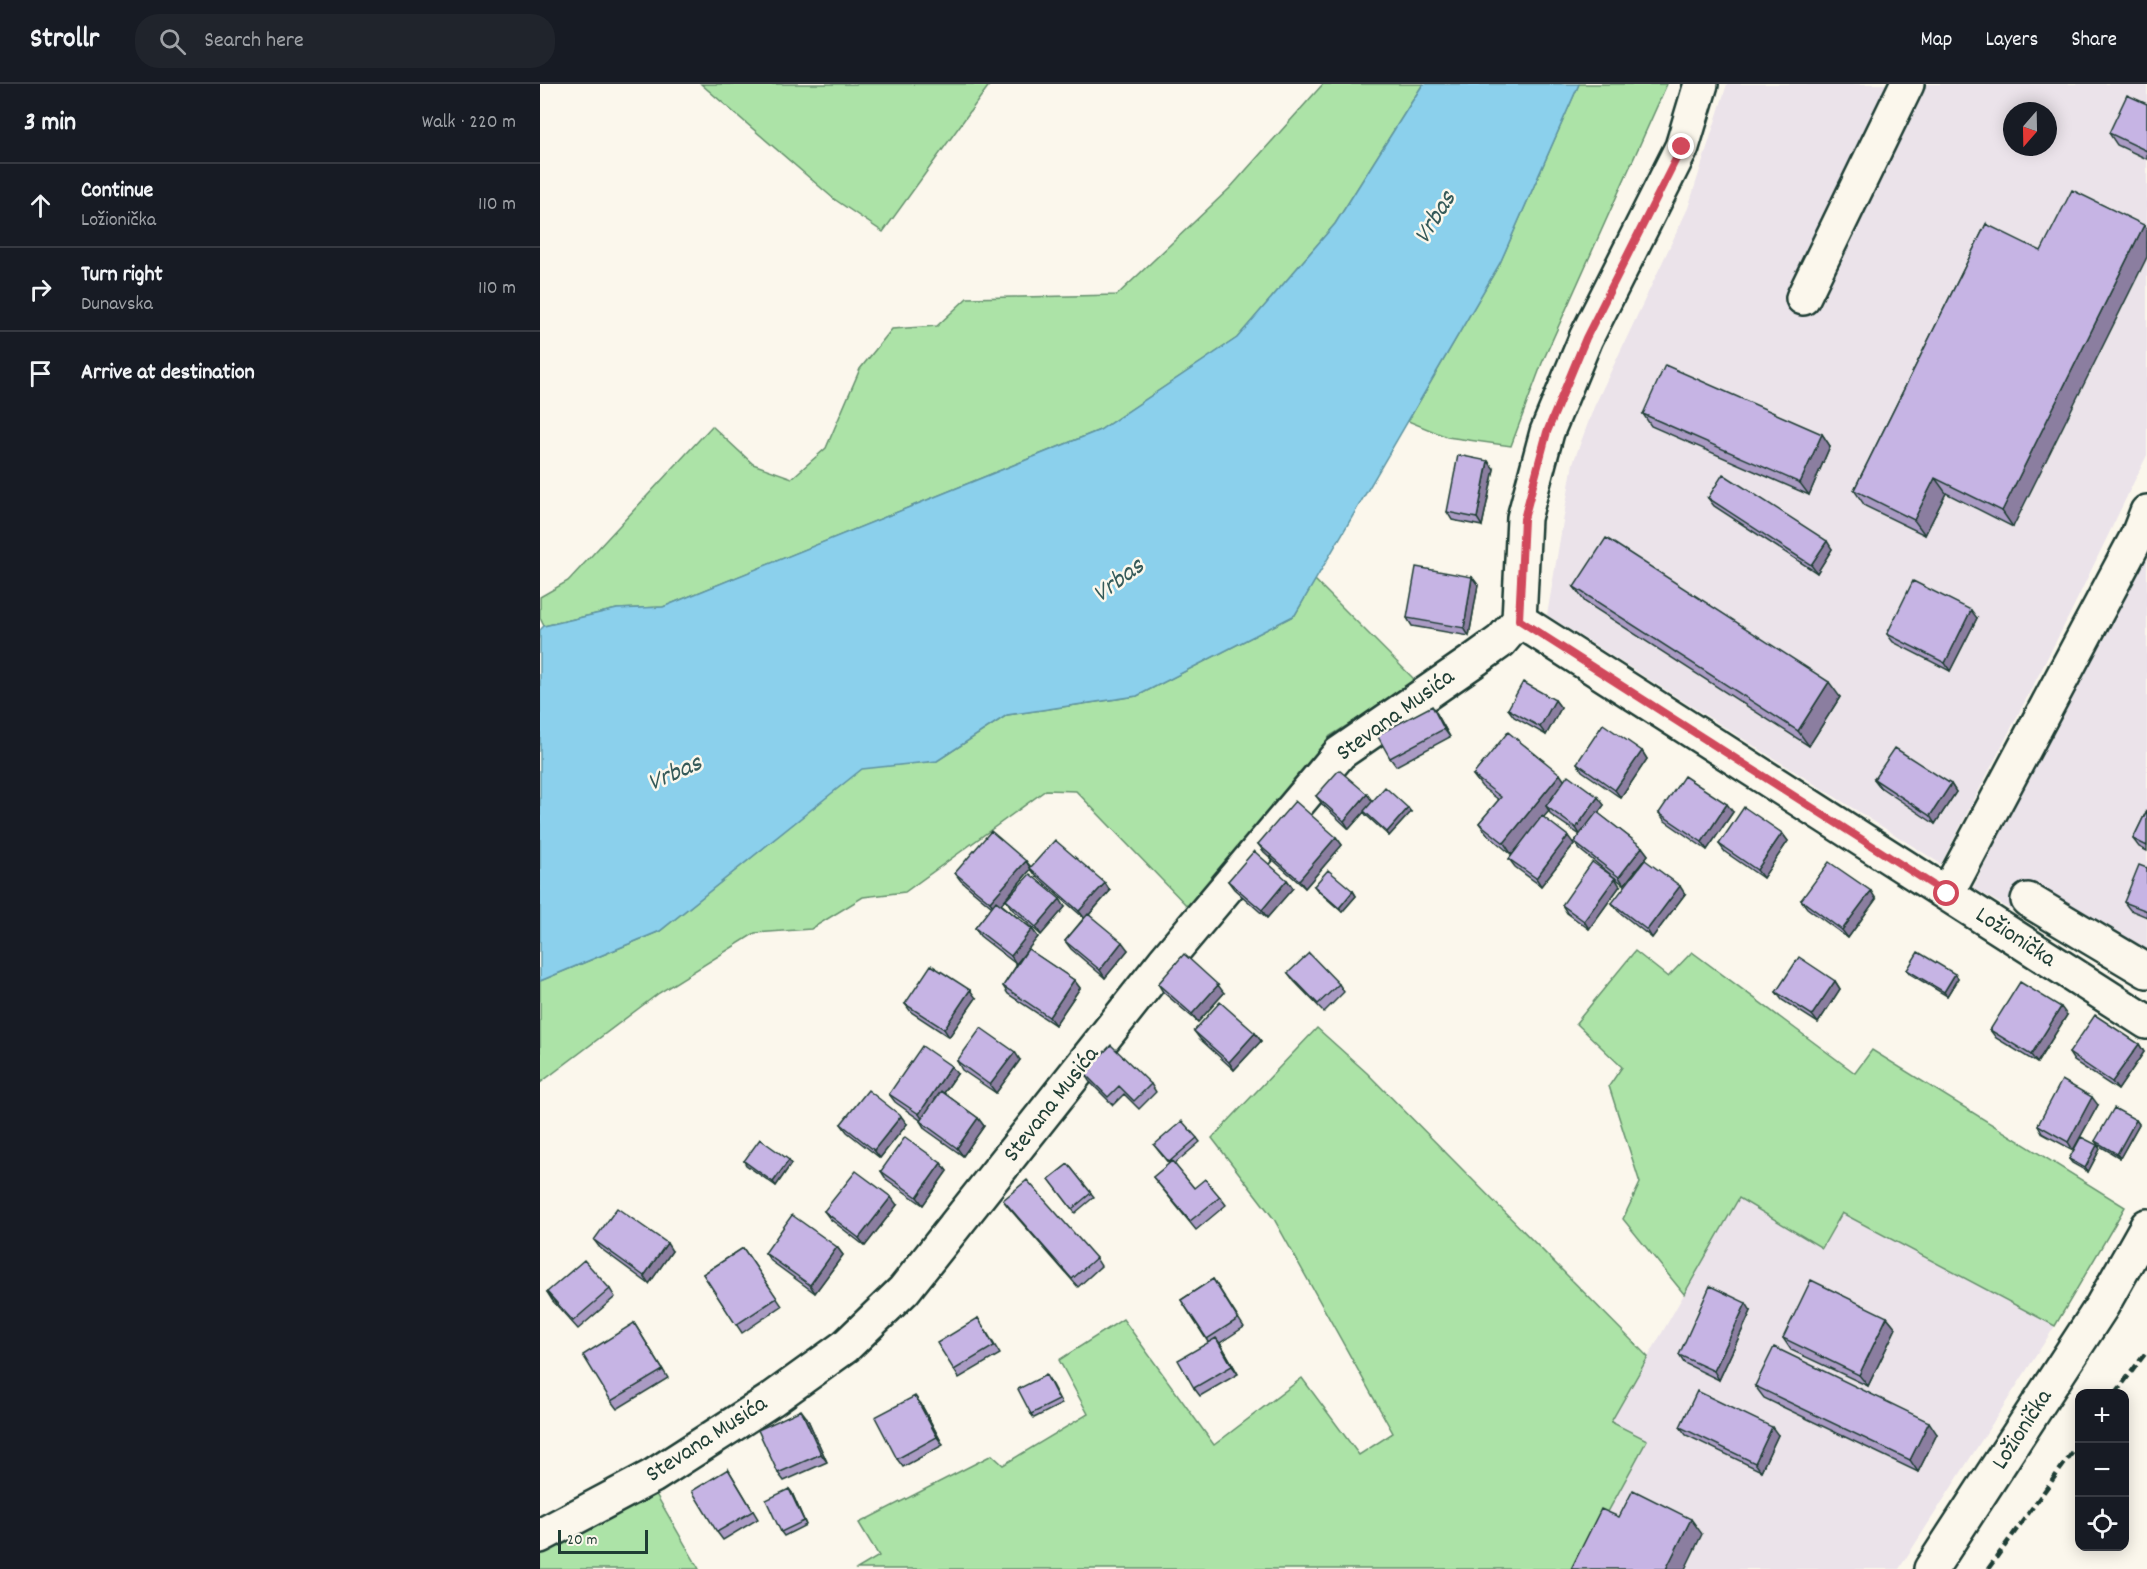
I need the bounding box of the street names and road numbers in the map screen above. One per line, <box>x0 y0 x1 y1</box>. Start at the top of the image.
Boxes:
street label: Stevana Musića <box>1330 661 1463 771</box>
street label: Ložionička <box>1968 899 2063 977</box>
street label: Stevana Musića <box>996 1039 1109 1170</box>
street label: Ložionička <box>1984 1382 2062 1477</box>
street label: Stevana Musića <box>639 1388 775 1492</box>

